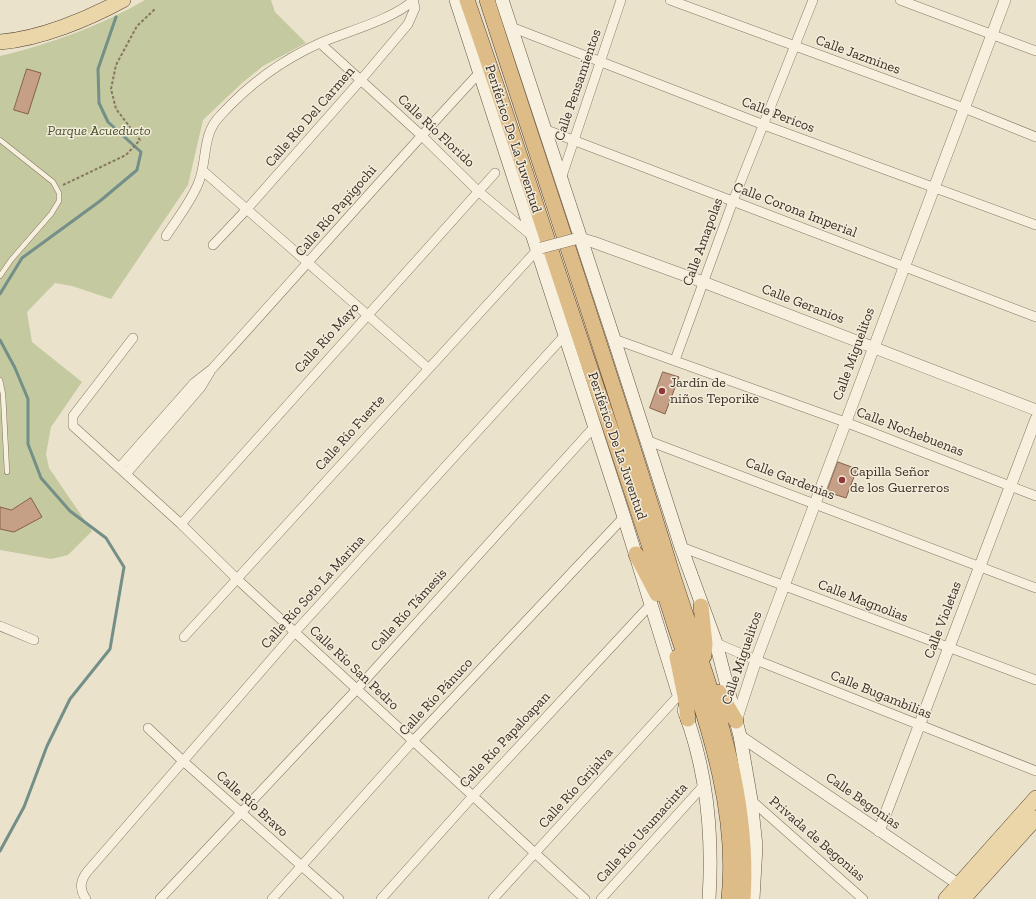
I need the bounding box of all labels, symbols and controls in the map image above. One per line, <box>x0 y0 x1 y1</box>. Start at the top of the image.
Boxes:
street label: Calle Pensamientos <box>551 27 605 143</box>
street label: Calle Jazmines <box>813 32 903 78</box>
street label: Calle Río Del Carmen <box>262 63 358 171</box>
street label: Periférico De La Juventud <box>481 63 545 215</box>
street label: Calle Río Florido <box>394 91 478 171</box>
street label: Calle Pericos <box>739 93 817 137</box>
park label: Parque Acueducto <box>47 123 151 139</box>
street label: Calle Río Papigochi <box>292 162 380 260</box>
street label: Calle Corona Imperial <box>731 179 859 241</box>
street label: Calle Amapolas <box>679 196 727 288</box>
street label: Calle Geranios <box>759 281 847 327</box>
street label: Calle Río Mayo <box>291 299 363 377</box>
street label: Calle Miguelitos <box>829 305 879 403</box>
street label: Periférico De La Juventud <box>584 370 650 522</box>
place label: Jardín de niños Teporike <box>670 375 759 408</box>
marker: Jardín de niños Teporike <box>657 386 667 396</box>
street label: Calle Río Fuerte <box>312 392 388 474</box>
street label: Calle Nochebuenas <box>854 404 966 460</box>
street label: Calle Gardenias <box>743 454 837 504</box>
place label: Capilla Señor de los Guerreros <box>850 464 949 496</box>
marker: Capilla Señor de los Guerreros <box>837 475 847 485</box>
street label: Calle Río Soto La Marina <box>257 532 369 652</box>
street label: Calle Río Támesis <box>367 565 451 655</box>
street label: Calle Magnolias <box>815 576 911 626</box>
street label: Calle Violetas <box>921 579 965 661</box>
street label: Calle Miguelitos <box>718 609 766 707</box>
street label: Calle Río San Pedro <box>306 622 402 714</box>
street label: Calle Río Pánuco <box>396 655 476 739</box>
street label: Calle Bugambilias <box>828 667 934 723</box>
street label: Calle Río Papaloapan <box>456 688 554 792</box>
street label: Calle Río Grijalva <box>535 744 617 832</box>
street label: Calle Río Bravo <box>213 767 291 841</box>
street label: Calle Begonias <box>822 769 904 833</box>
street label: Calle Río Usumacinta <box>593 780 691 886</box>
street label: Privada de Begonias <box>766 793 868 885</box>

